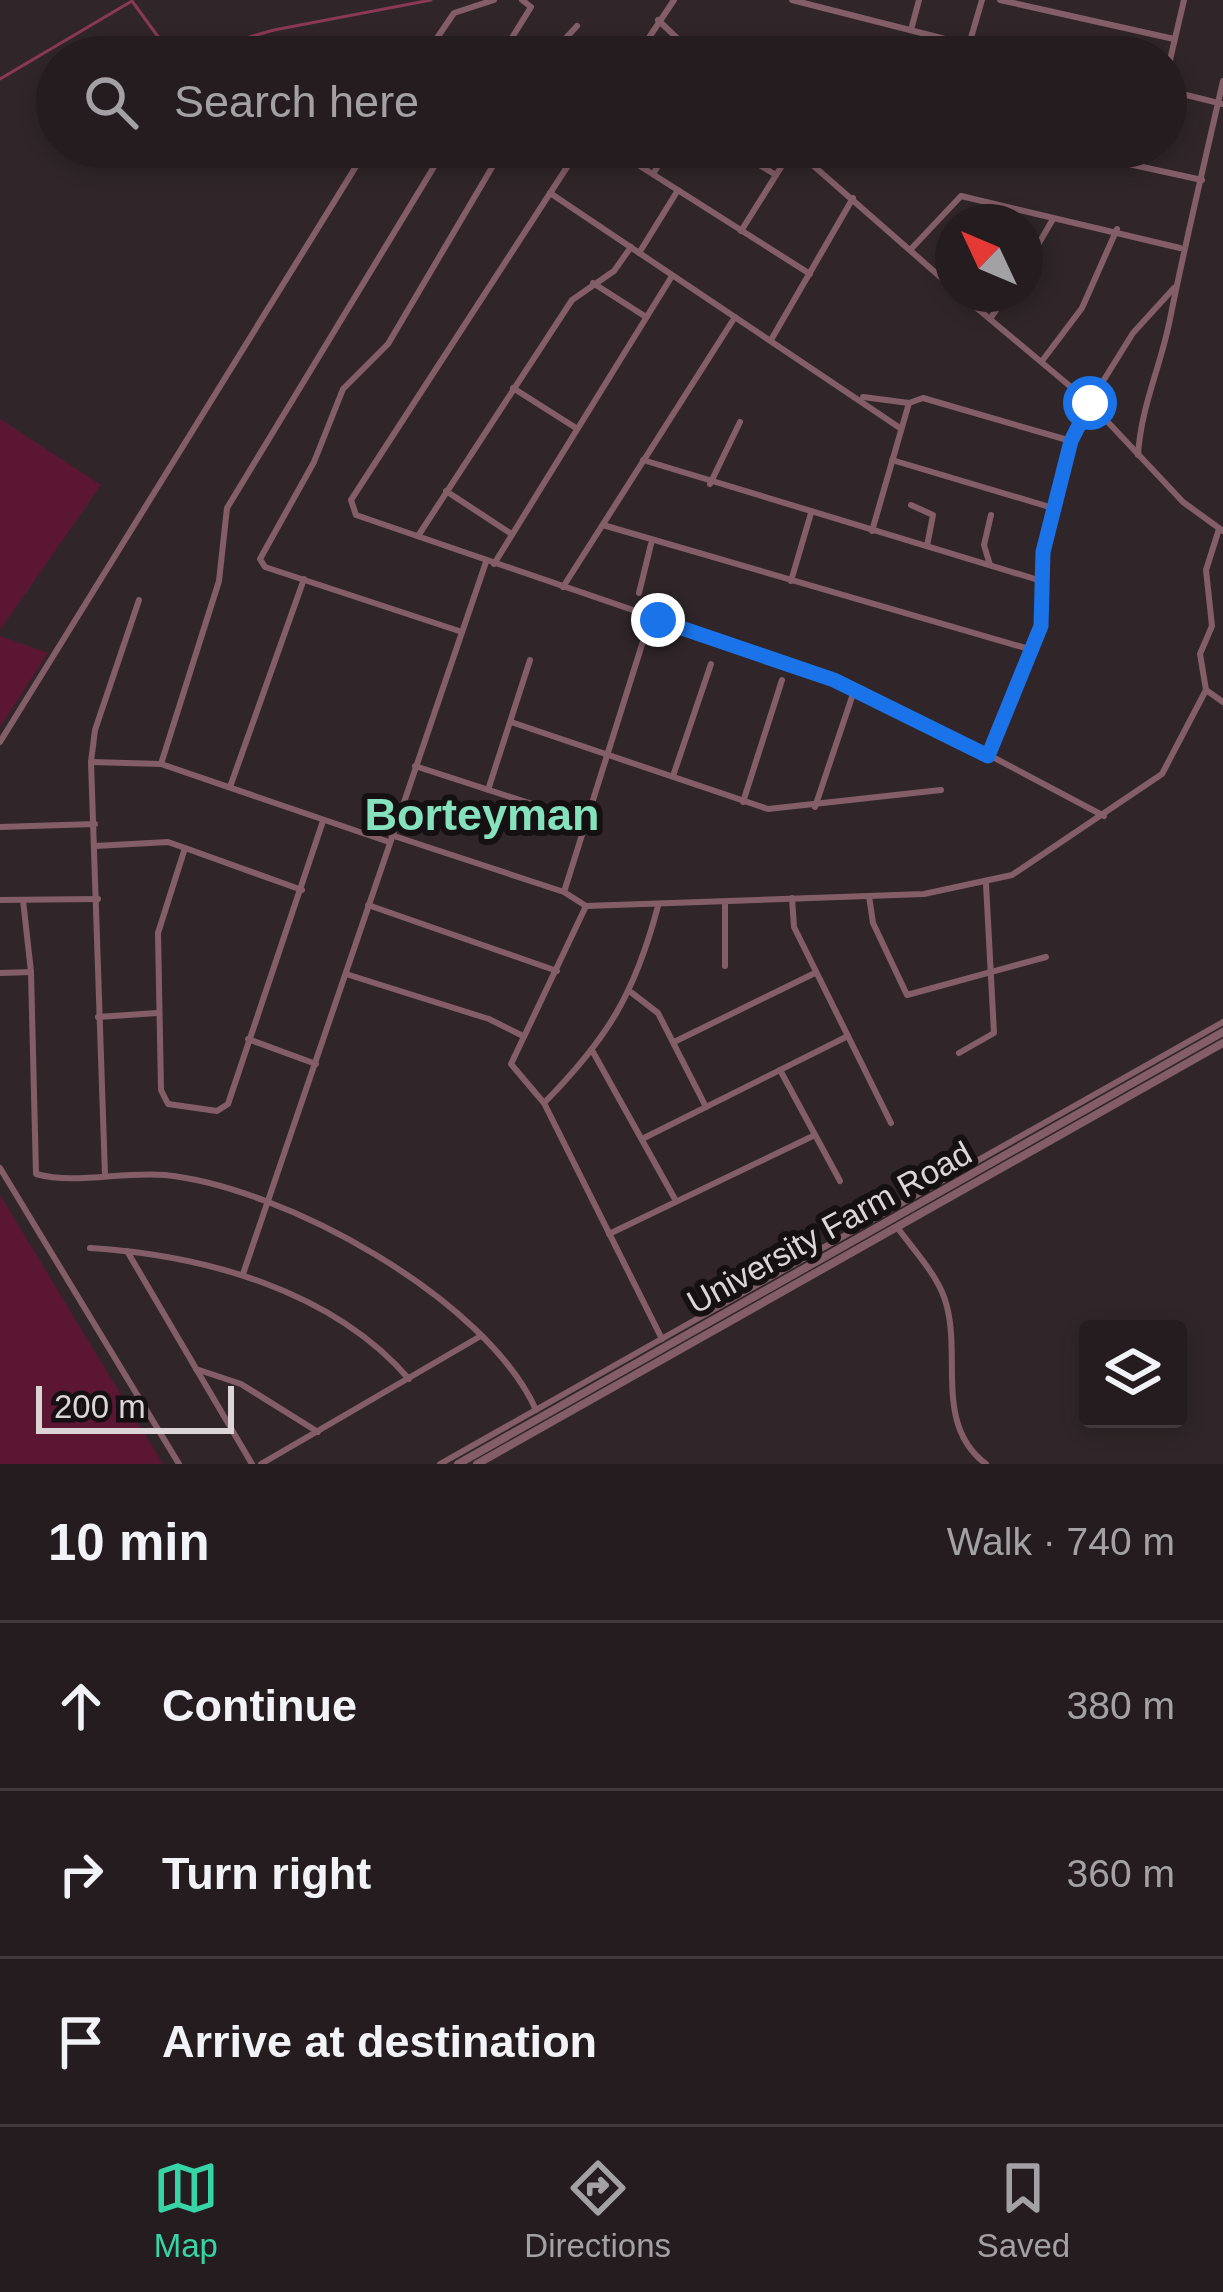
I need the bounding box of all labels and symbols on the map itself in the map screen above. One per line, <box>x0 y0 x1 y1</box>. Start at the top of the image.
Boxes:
north arrow <box>935 204 1043 312</box>
route start <box>1063 376 1117 430</box>
route end <box>631 593 685 647</box>
district label: Borteyman <box>364 789 600 840</box>
street label: University Farm Road <box>681 1134 978 1321</box>
scale bar <box>36 1380 234 1433</box>

